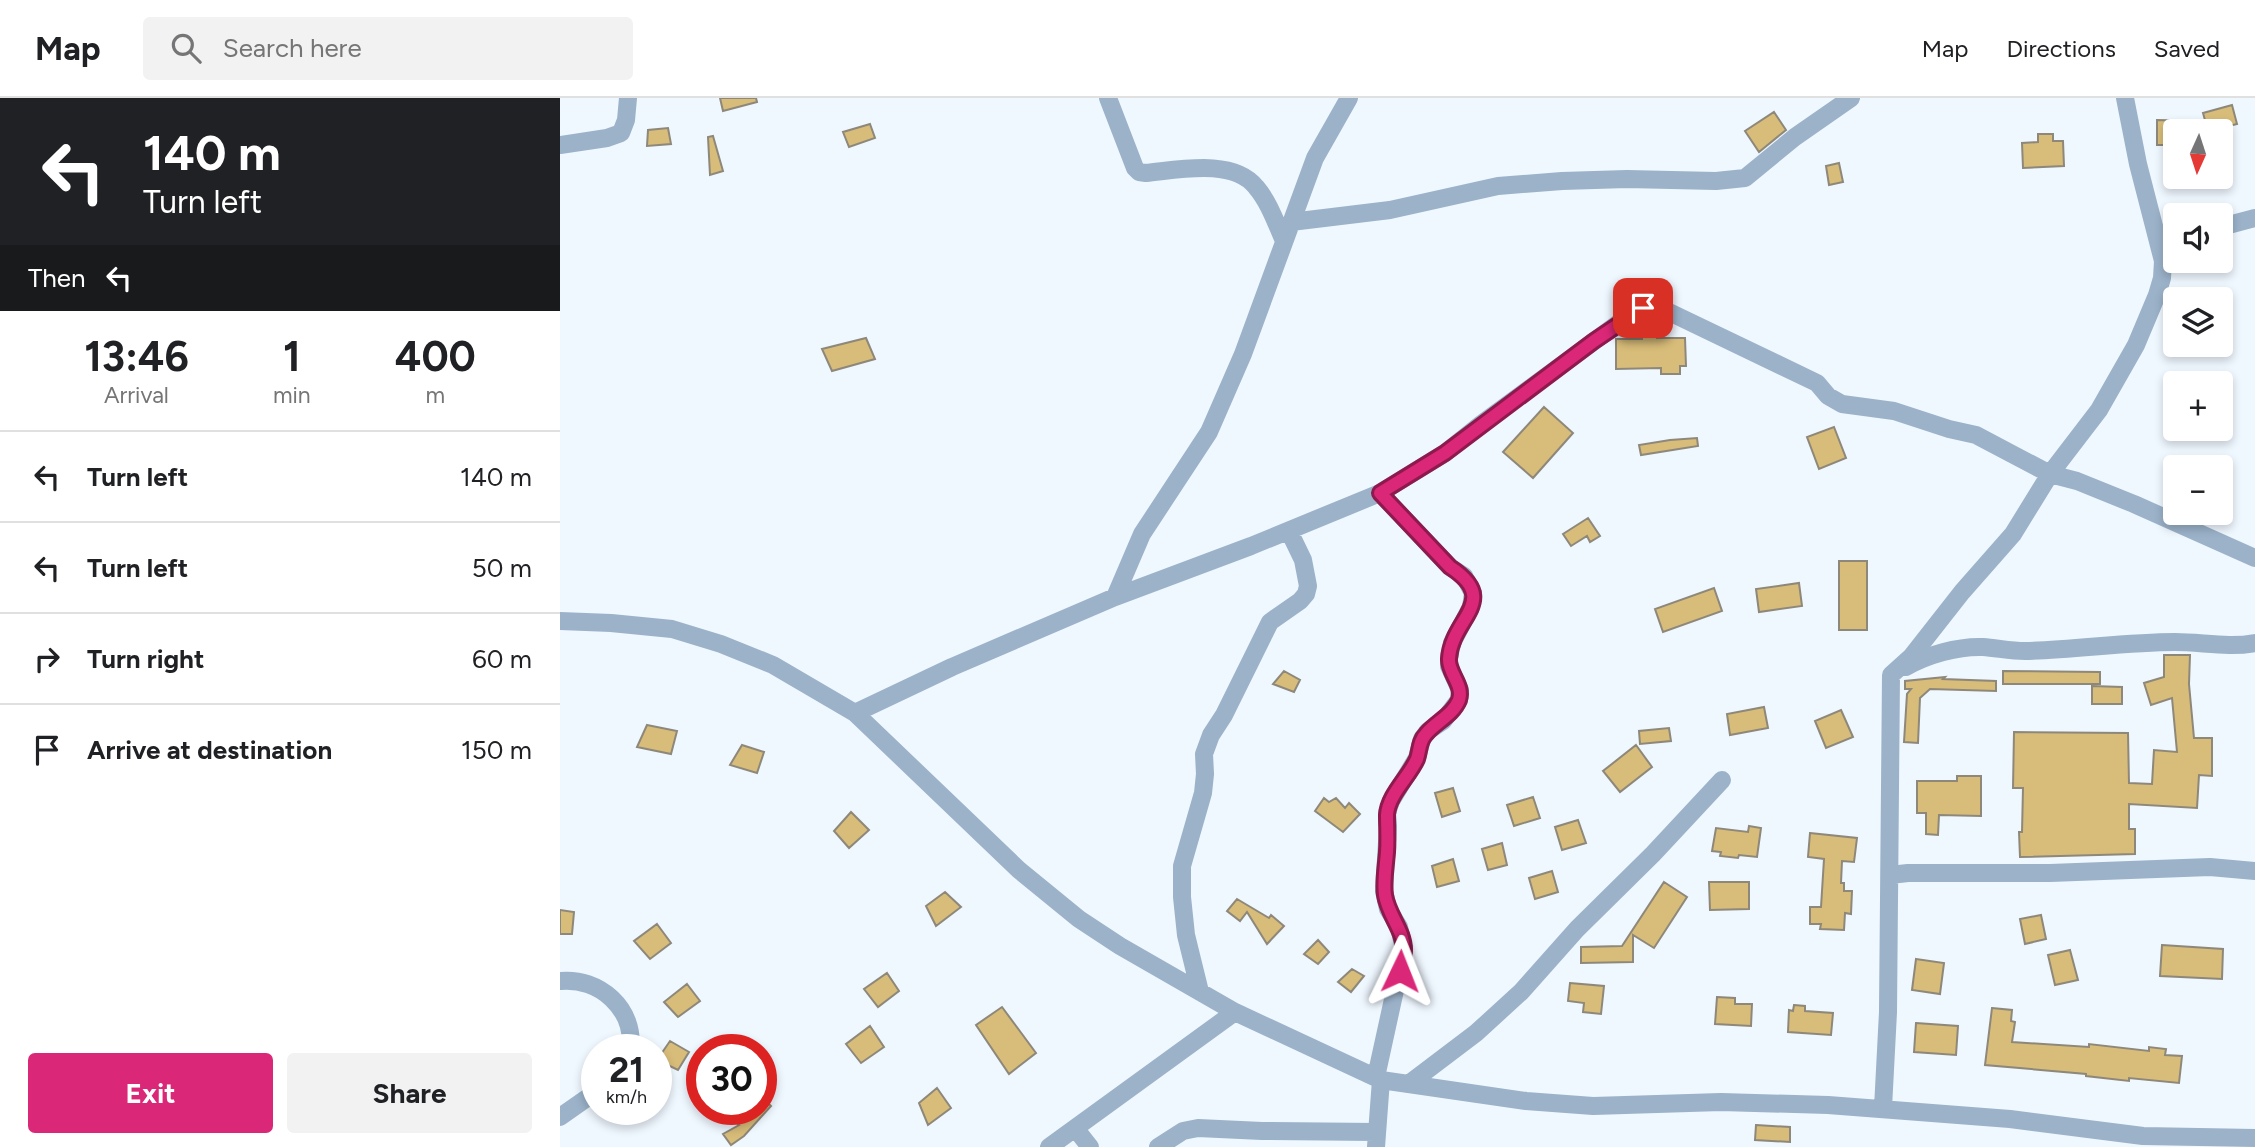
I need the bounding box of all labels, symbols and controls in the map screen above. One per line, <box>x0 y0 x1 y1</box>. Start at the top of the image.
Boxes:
search box <box>143 17 633 80</box>
text: Map <box>35 29 101 68</box>
icon: search <box>167 29 205 67</box>
text: Search here <box>223 32 362 64</box>
text: Map <box>1922 34 1968 63</box>
text: Directions <box>2006 34 2116 63</box>
text: Saved <box>2154 34 2220 63</box>
north arrow <box>2163 119 2233 189</box>
map controls <box>2163 119 2233 525</box>
text: 140 m <box>143 123 281 182</box>
icon: left <box>28 126 119 217</box>
text: Turn left <box>143 183 262 221</box>
button: sound <box>2163 203 2233 273</box>
icon: left <box>100 259 138 297</box>
text: Then <box>28 262 86 294</box>
pin <box>1613 278 1673 338</box>
button: layers <box>2163 287 2233 357</box>
icon: arrive <box>1624 289 1662 327</box>
text: 13:46 <box>84 331 189 382</box>
text: 1 <box>283 331 301 382</box>
text: 400 <box>395 331 476 382</box>
button: + <box>2163 371 2233 441</box>
text: Arrival <box>104 381 169 409</box>
text: min <box>273 381 311 409</box>
text: m <box>426 381 445 409</box>
button: − <box>2163 455 2233 525</box>
icon: left <box>28 458 66 496</box>
text: Turn left <box>87 461 188 493</box>
text: 140 m <box>460 461 532 493</box>
icon: left <box>28 549 66 587</box>
text: Turn left <box>87 552 188 584</box>
text: 50 m <box>472 552 532 584</box>
icon: right <box>28 640 66 678</box>
text: Turn right <box>87 643 204 675</box>
text: 60 m <box>472 643 532 675</box>
icon: arrive <box>28 731 66 769</box>
text: Arrive at destination <box>87 734 332 766</box>
text: 150 m <box>461 734 532 766</box>
position arrow <box>1363 934 1437 1008</box>
speed limit sign: 30 <box>686 1034 777 1125</box>
text: 21 <box>609 1049 644 1091</box>
button: Exit <box>28 1053 273 1133</box>
button: Share <box>287 1053 532 1133</box>
text: km/h <box>606 1086 647 1108</box>

